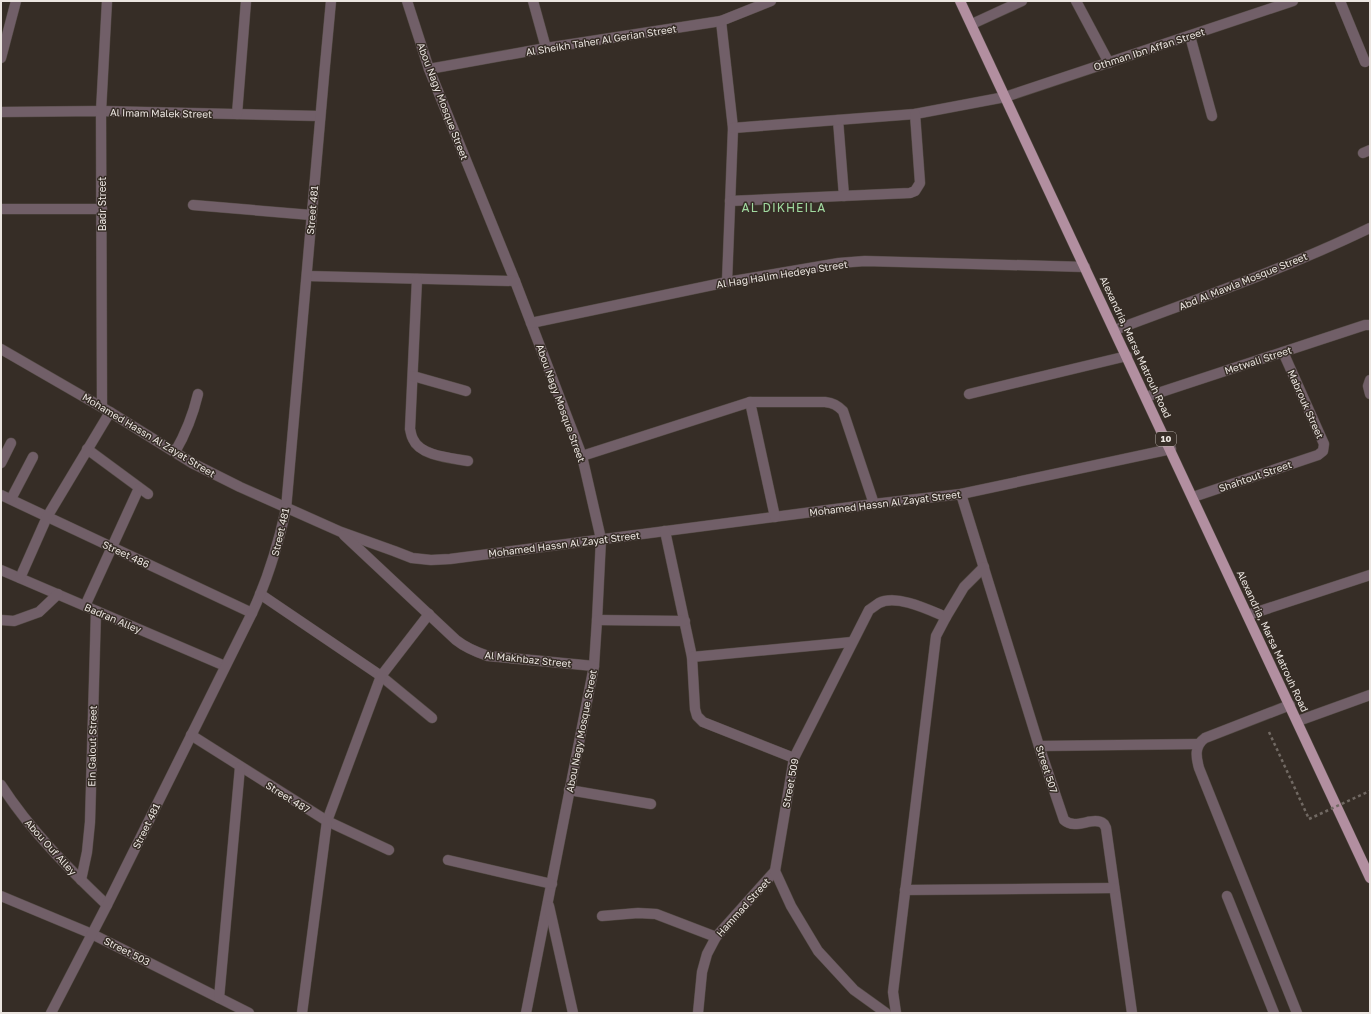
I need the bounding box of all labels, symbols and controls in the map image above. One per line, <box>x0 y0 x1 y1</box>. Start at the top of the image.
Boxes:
street label: Al Sheikh Taher Al Gerian Street <box>525 22 677 58</box>
street label: Othman Ibn Affan Street <box>1092 25 1206 73</box>
street label: Abou Nagy Mosque Street <box>415 41 471 161</box>
street label: Al Imam Malek Street <box>110 106 212 120</box>
street label: Badr Street <box>96 177 108 231</box>
street label: Street 481 <box>304 185 320 235</box>
district label: AL DIKHEILA <box>742 200 826 215</box>
street label: Abd Al Mawla Mosque Street <box>1177 250 1309 312</box>
street label: Al Hag Halim Hedeya Street <box>715 258 849 290</box>
street label: Alexandria, Marsa Matrouh Road <box>1098 274 1174 420</box>
street label: Abou Nagy Mosque Street <box>534 342 588 464</box>
street label: Metwali Street <box>1223 343 1293 377</box>
street label: Mabrouk Street <box>1285 368 1327 440</box>
street label: Mohamed Hassn Al Zayat Street <box>80 391 218 479</box>
road number: 10 <box>1156 432 1176 446</box>
street label: Shahtout Street <box>1217 458 1293 494</box>
street label: Mohamed Hassn Al Zayat Street <box>808 488 962 518</box>
street label: Street 481 <box>269 507 291 557</box>
street label: Mohamed Hassn Al Zayat Street <box>487 529 641 559</box>
street label: Street 486 <box>101 538 151 570</box>
street label: Alexandria, Marsa Matrouh Road <box>1235 568 1311 714</box>
street label: Badran Alley <box>83 601 144 636</box>
street label: Al Makhbaz Street <box>484 648 572 670</box>
street label: Abou Nagy Mosque Street <box>563 669 599 793</box>
street label: Ein Galout Street <box>85 705 99 787</box>
street label: Street 507 <box>1034 744 1060 794</box>
street label: Street 509 <box>779 757 801 809</box>
street label: Street 487 <box>264 779 312 815</box>
street label: Street 481 <box>130 801 162 851</box>
street label: Abou Ouf Alley <box>23 817 79 878</box>
street label: Hammad Street <box>713 875 773 939</box>
street label: Street 503 <box>102 934 152 968</box>

